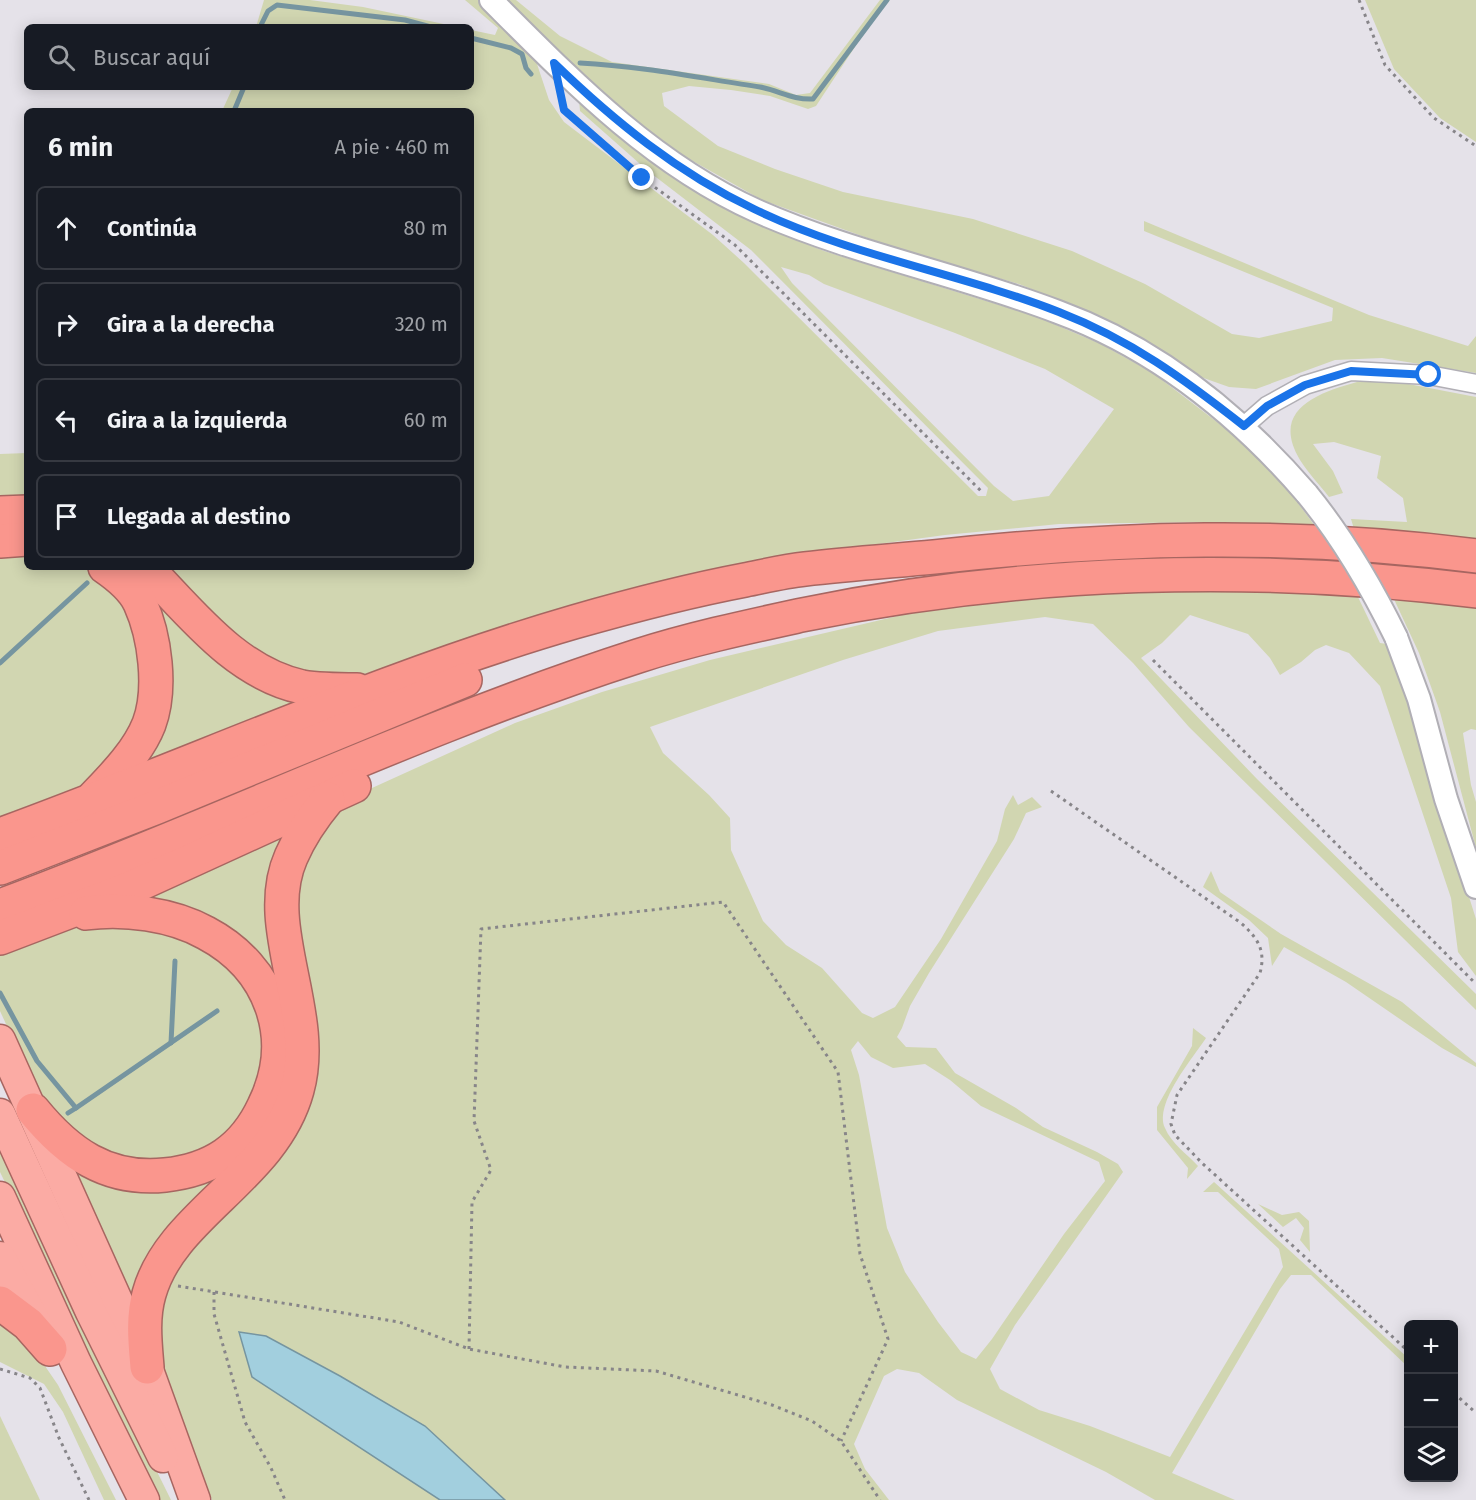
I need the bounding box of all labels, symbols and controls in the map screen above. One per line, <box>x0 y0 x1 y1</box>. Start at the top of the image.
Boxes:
search box <box>24 24 474 90</box>
icon: search <box>45 41 78 74</box>
text: Buscar aquí <box>93 44 210 71</box>
text: 6 min <box>48 132 113 163</box>
text: A pie · 460 m <box>335 135 450 159</box>
route end <box>628 164 654 190</box>
icon: ahead <box>50 212 83 245</box>
text: Continúa <box>107 215 197 242</box>
text: 80 m <box>403 216 448 240</box>
icon: right <box>50 308 83 341</box>
text: Gira a la derecha <box>107 311 275 338</box>
text: 320 m <box>395 312 448 336</box>
route start <box>1415 361 1441 387</box>
icon: left <box>50 404 83 437</box>
text: Gira a la izquierda <box>107 407 287 434</box>
text: 60 m <box>404 408 448 432</box>
icon: arrive <box>50 500 83 533</box>
text: Llegada al destino <box>107 503 291 530</box>
map controls <box>1404 1320 1458 1482</box>
button: + <box>1404 1320 1458 1374</box>
button: − <box>1404 1374 1458 1428</box>
button: layers <box>1404 1428 1458 1482</box>

